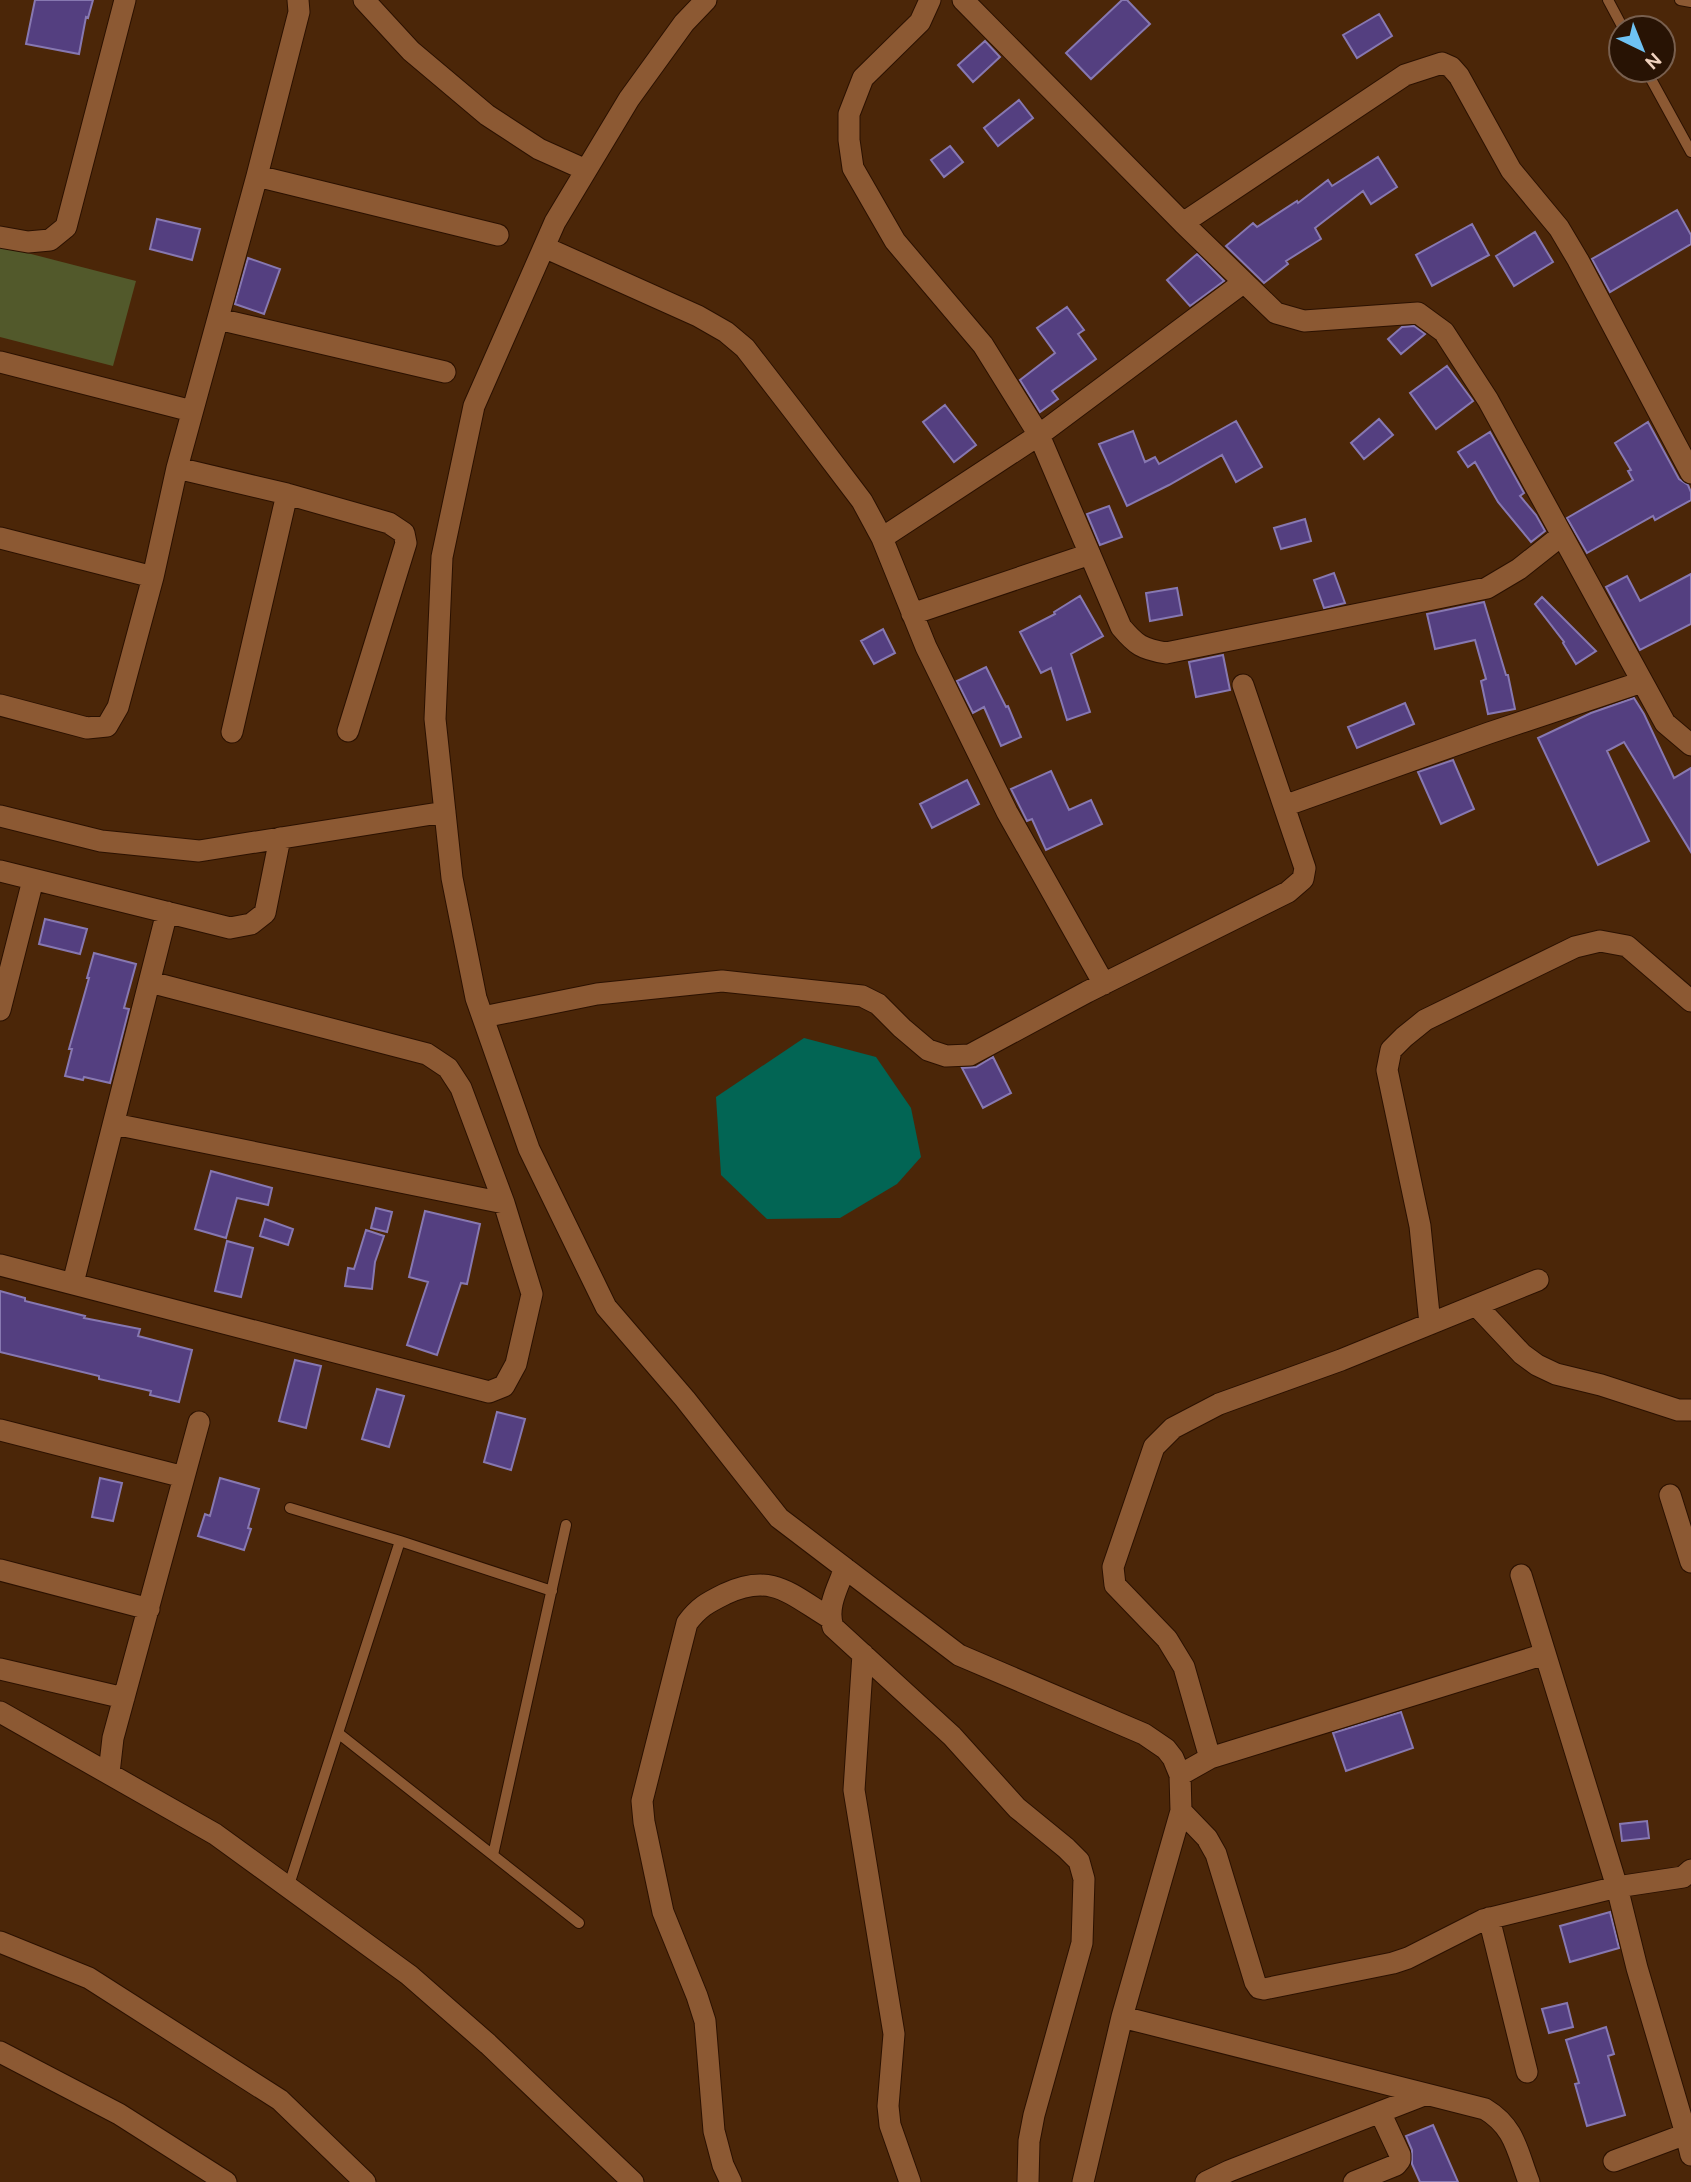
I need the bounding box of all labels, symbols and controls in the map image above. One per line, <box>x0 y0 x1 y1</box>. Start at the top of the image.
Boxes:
north arrow <box>1607 14 1677 84</box>
text: N <box>1641 49 1666 74</box>

